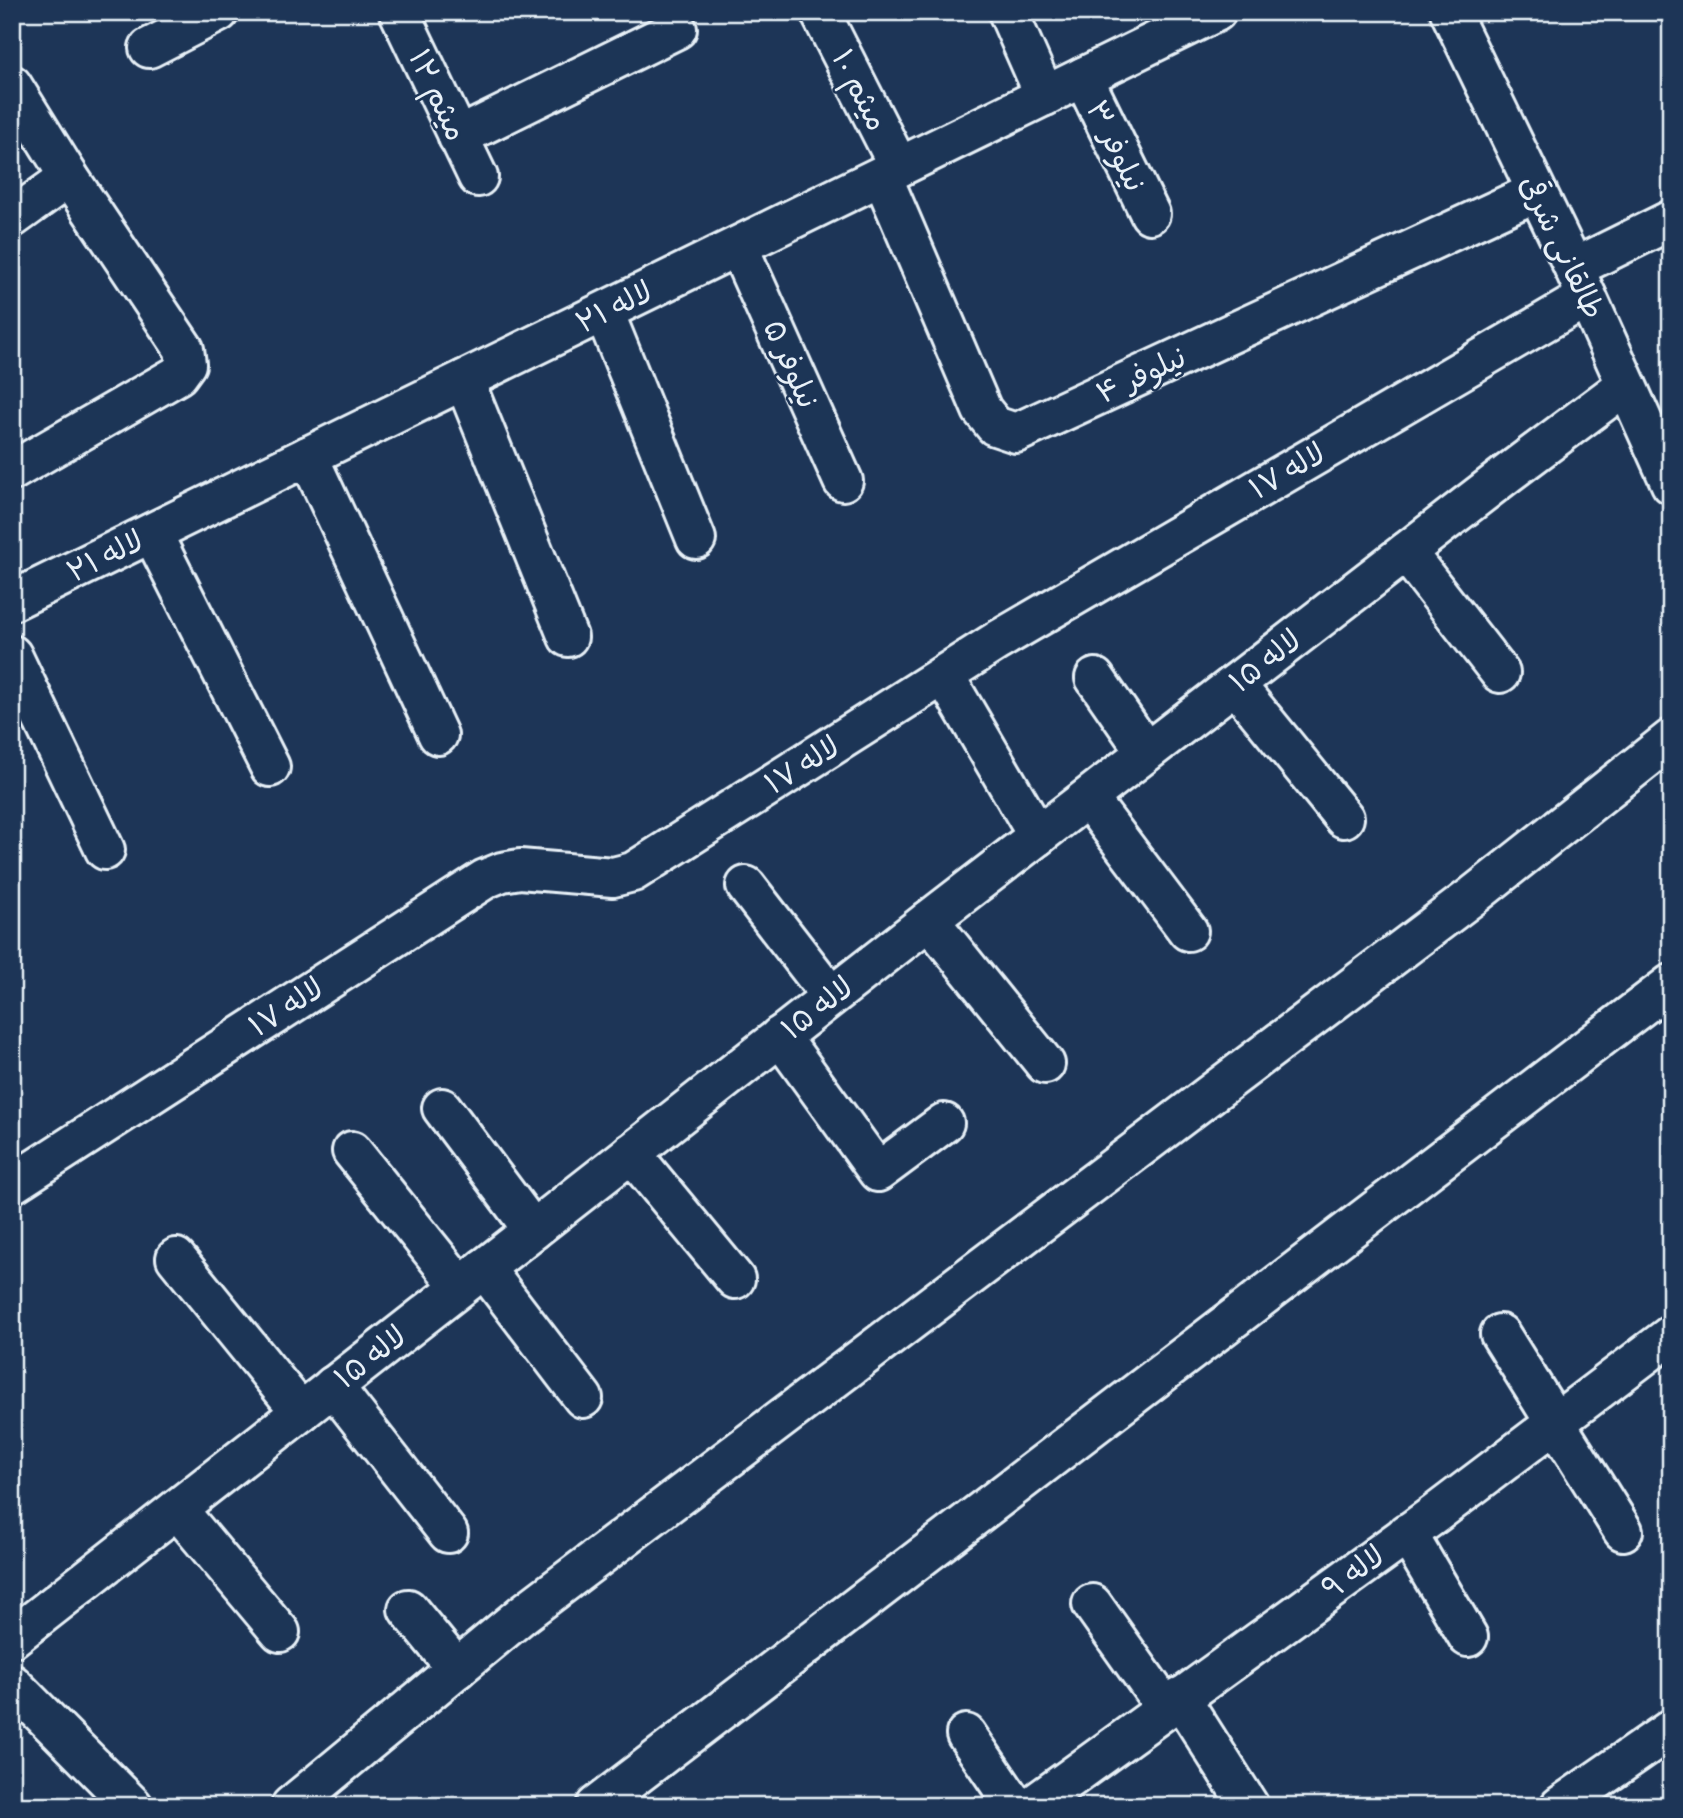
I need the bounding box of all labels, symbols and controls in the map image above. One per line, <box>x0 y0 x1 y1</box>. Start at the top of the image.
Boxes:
street label: میثم ۱۲ <box>398 43 476 148</box>
street label: میثم ۱۰ <box>821 43 897 138</box>
street label: نیلوفر ۳ <box>1077 94 1154 198</box>
street label: طالقانی شرقی <box>1511 169 1613 325</box>
street label: لاله ۲۱ <box>569 272 659 342</box>
street label: نیلوفر ۵ <box>754 314 827 415</box>
street label: نیلوفر ۴ <box>1090 338 1192 413</box>
street label: لاله ۱۷ <box>1242 434 1332 508</box>
street label: لاله ۲۱ <box>60 521 150 591</box>
street label: لاله ۱۵ <box>1221 621 1309 701</box>
street label: لاله ۱۷ <box>757 727 847 803</box>
street label: لاله ۱۵ <box>773 968 861 1048</box>
street label: لاله ۱۷ <box>241 969 331 1045</box>
street label: لاله ۱۵ <box>326 1317 414 1397</box>
street label: لاله ۹ <box>1314 1537 1392 1607</box>

